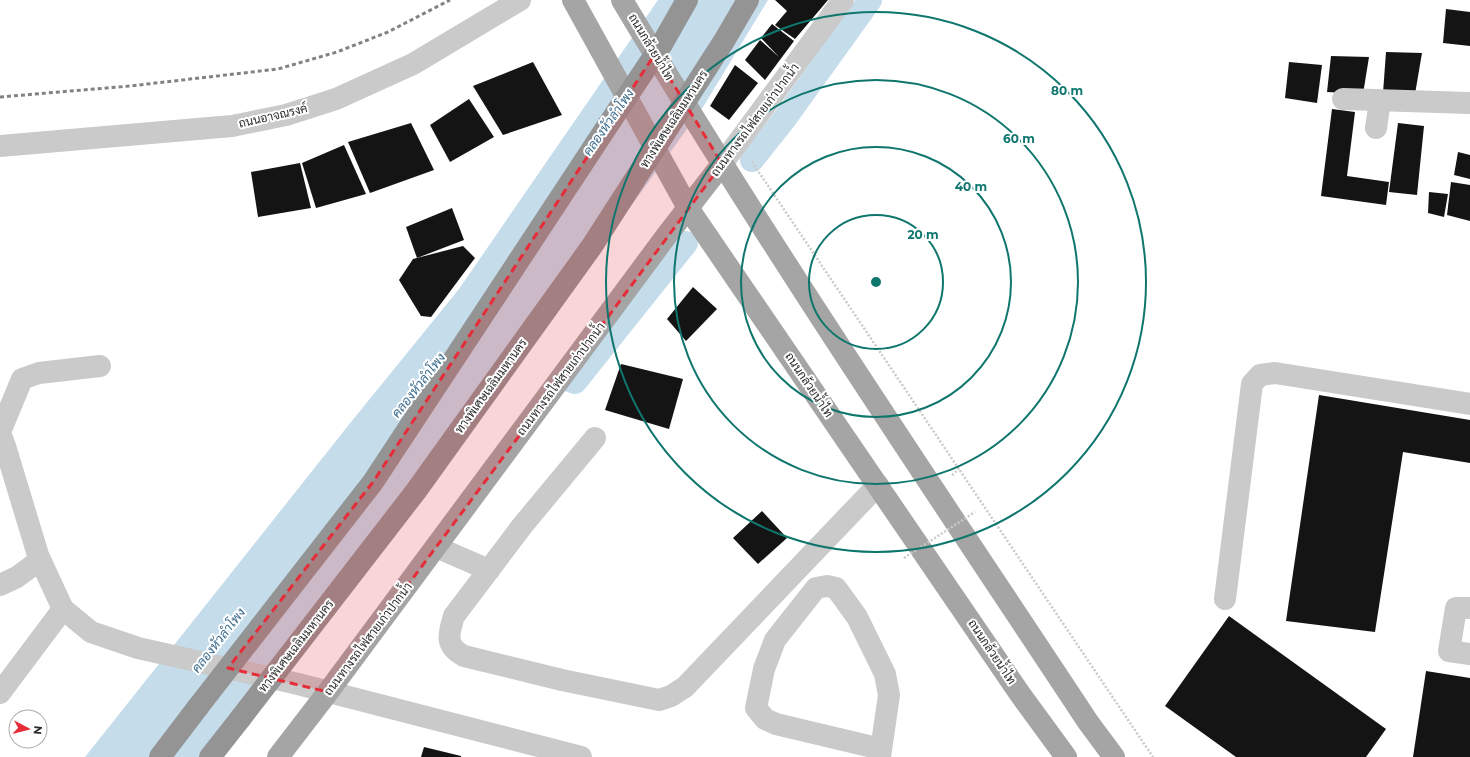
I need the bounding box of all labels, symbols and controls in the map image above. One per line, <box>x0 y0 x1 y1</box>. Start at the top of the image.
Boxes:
street label: ถนนกล้วยน้ำไท <box>626 9 680 83</box>
street label: ถนนทางรถไฟสายเก่าปากน้ำ <box>705 58 802 179</box>
street label: ทางพิเศษเฉลิมมหานคร <box>636 67 711 170</box>
text: 80 m <box>1051 83 1083 98</box>
water label: คลองหัวลำโพง <box>579 85 637 158</box>
street label: ถนนอาจณรงค์ <box>237 100 309 131</box>
text: 60 m <box>1003 131 1035 146</box>
text: 40 m <box>955 179 987 194</box>
text: 20 m <box>907 227 939 242</box>
centre of rings <box>869 275 883 289</box>
street label: ถนนทางรถไฟสายเก่าปากน้ำ <box>511 317 608 438</box>
street label: ทางพิเศษเฉลิมมหานคร <box>451 335 530 436</box>
street label: ถนนกล้วยน้ำไท <box>782 348 839 420</box>
water label: คลองหัวลำโพง <box>388 349 448 421</box>
street label: ถนนทางรถไฟสายเก่าปากน้ำ <box>318 577 415 698</box>
street label: ทางพิเศษเฉลิมมหานคร <box>255 596 336 695</box>
water label: คลองหัวลำโพง <box>188 604 248 676</box>
street label: ถนนกล้วยน้ำไท <box>965 615 1022 687</box>
north arrow <box>8 709 48 749</box>
text: N <box>30 725 45 735</box>

